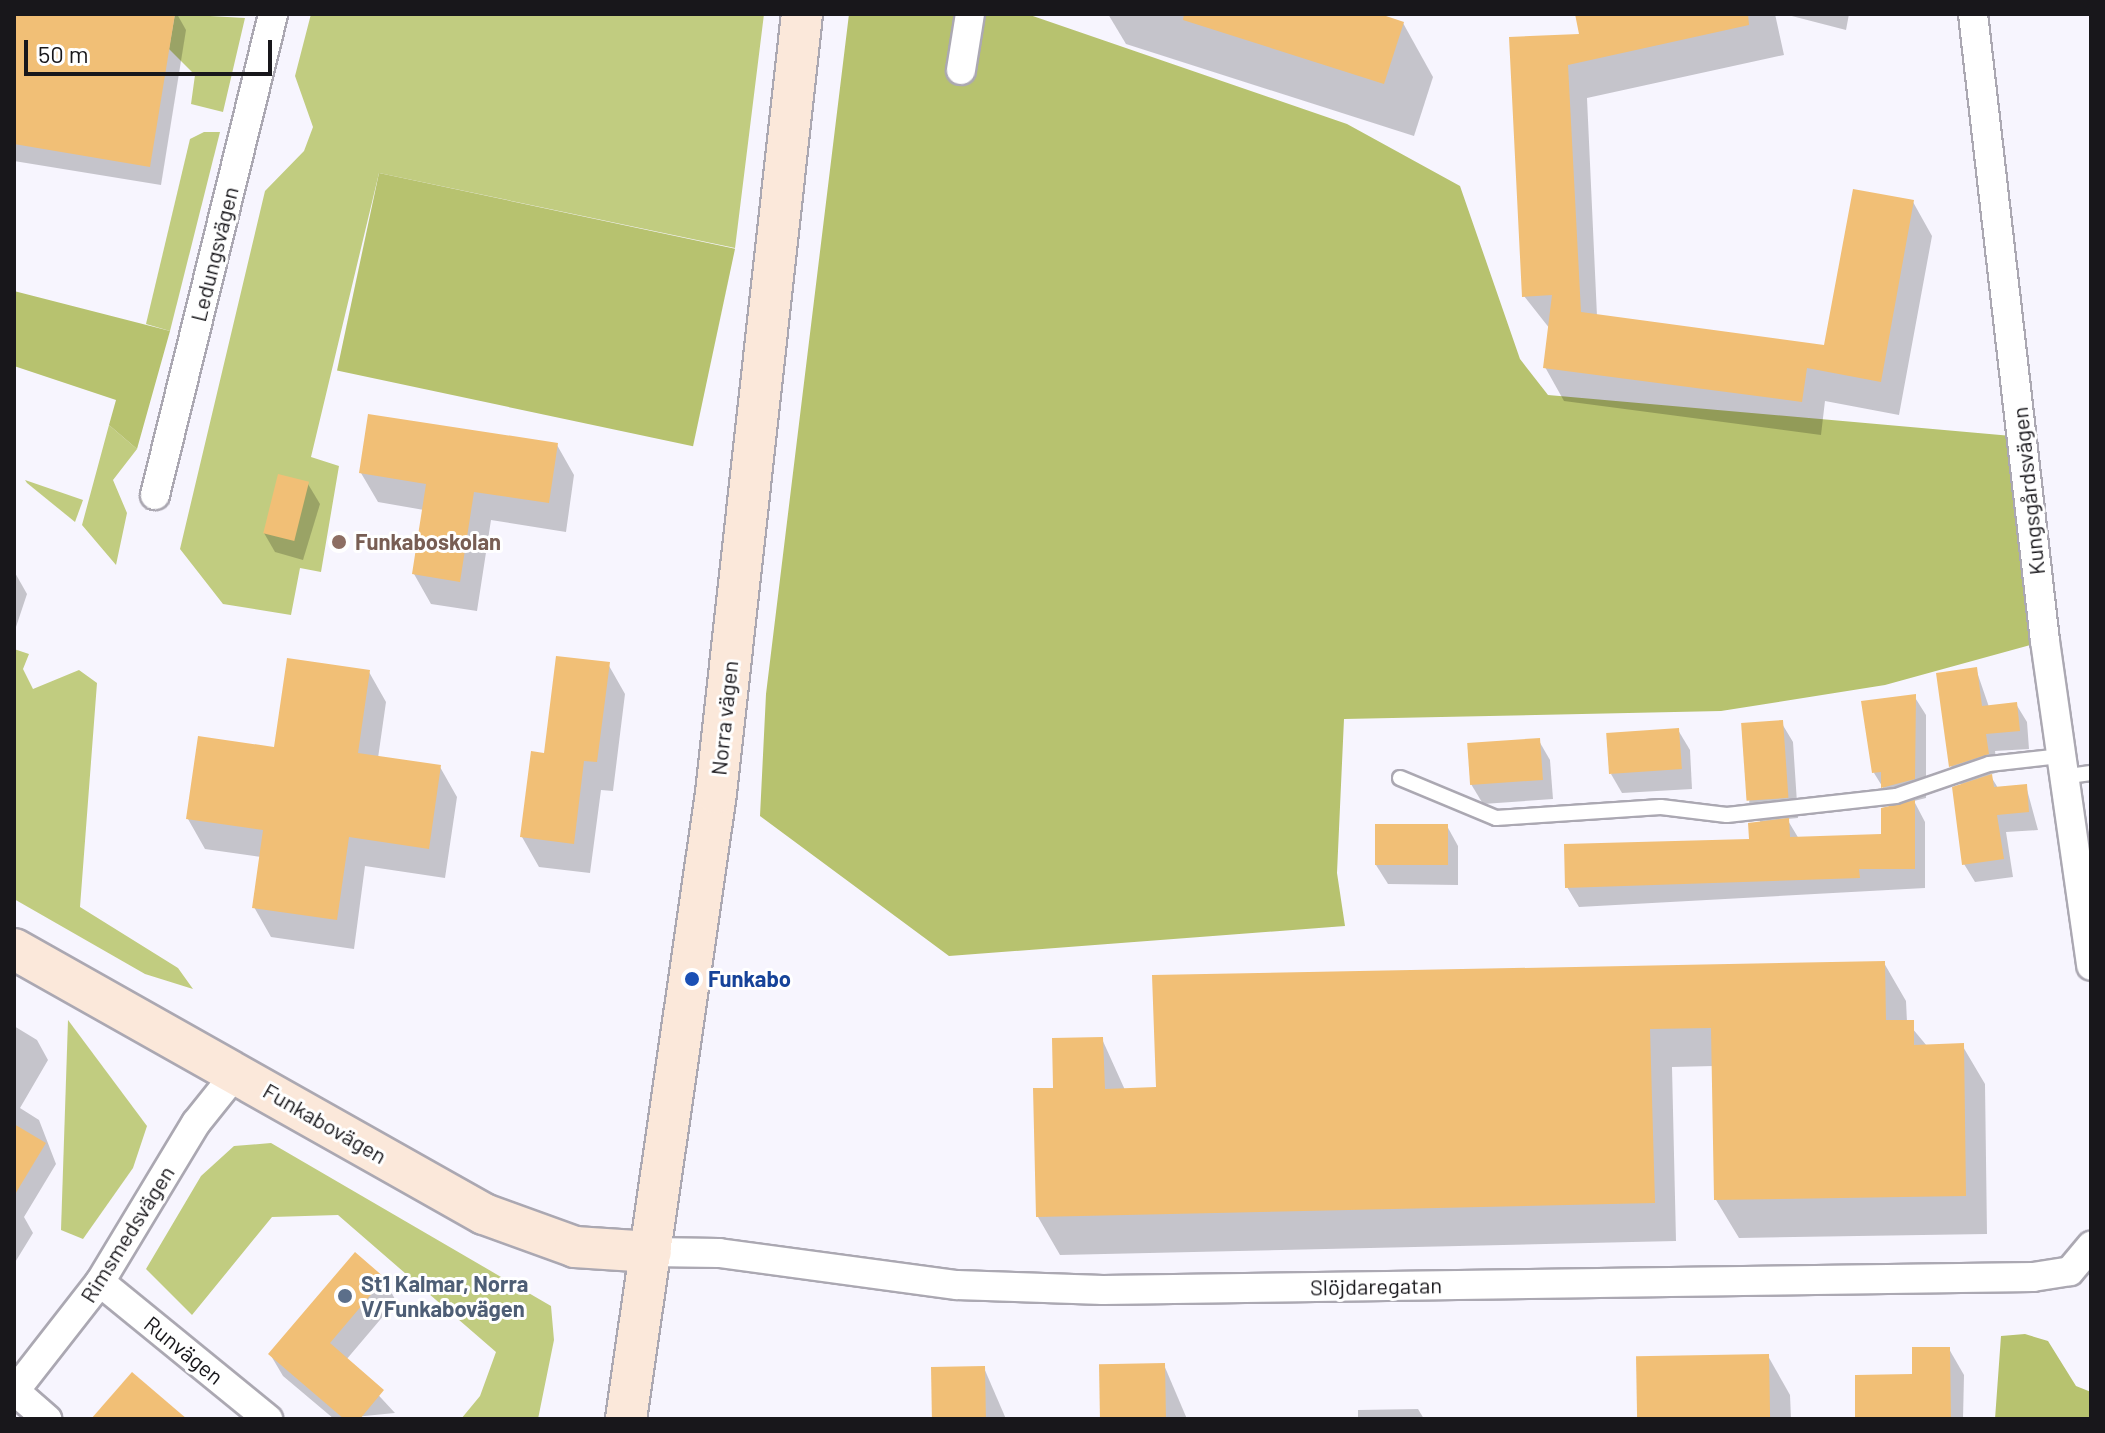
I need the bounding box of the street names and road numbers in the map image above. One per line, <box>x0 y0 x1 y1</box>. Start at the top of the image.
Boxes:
street label: Ledungsvägen <box>184 184 244 324</box>
street label: Kungsgårdsvägen <box>2006 406 2050 576</box>
street label: Norra vägen <box>705 659 743 777</box>
street label: Funkabovägen <box>259 1077 391 1169</box>
street label: Rimsmedsvägen <box>74 1161 180 1307</box>
street label: Slöjdaregatan <box>1310 1272 1442 1300</box>
street label: Runvägen <box>139 1310 229 1390</box>

